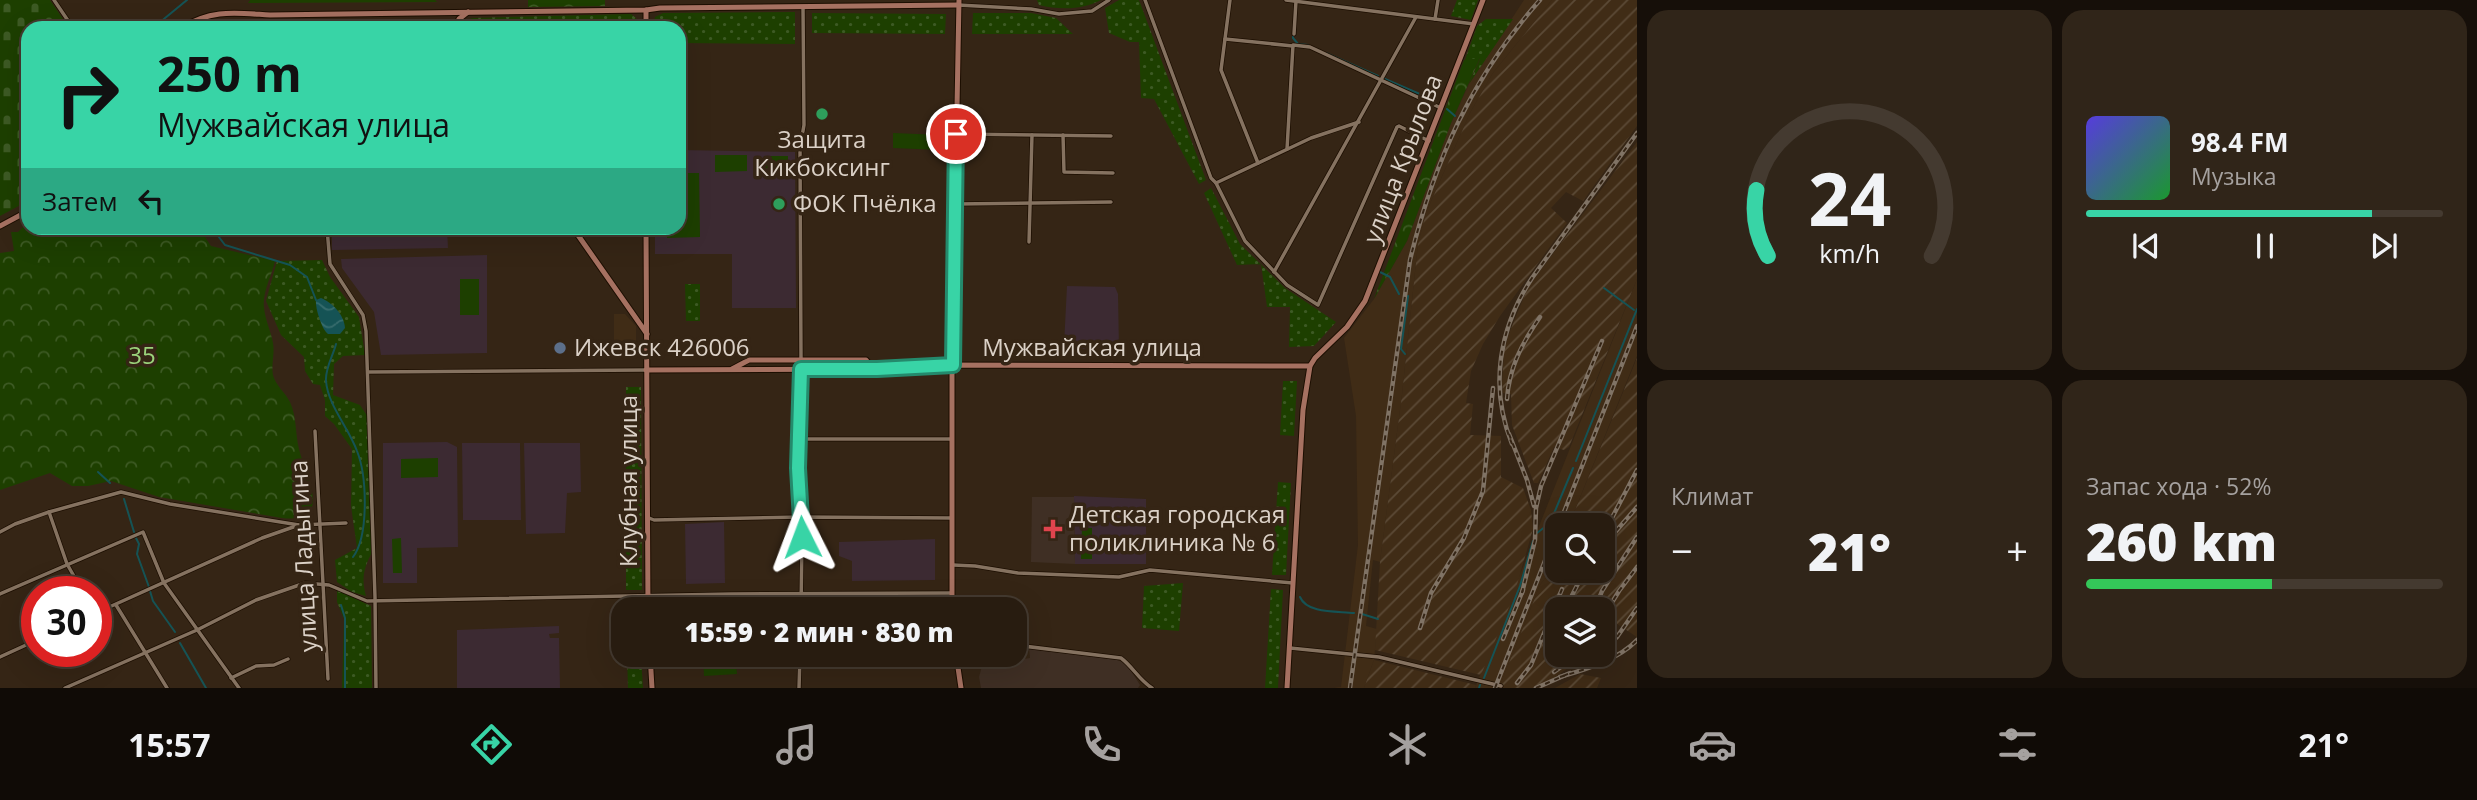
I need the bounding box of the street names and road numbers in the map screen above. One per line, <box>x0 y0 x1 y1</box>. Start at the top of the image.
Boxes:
street label: улица Крылова <box>1354 69 1449 248</box>
street label: Мужвайская улица <box>982 330 1202 363</box>
street label: Клубная улица <box>611 395 644 567</box>
street label: улица Ладыгина <box>281 459 324 653</box>

